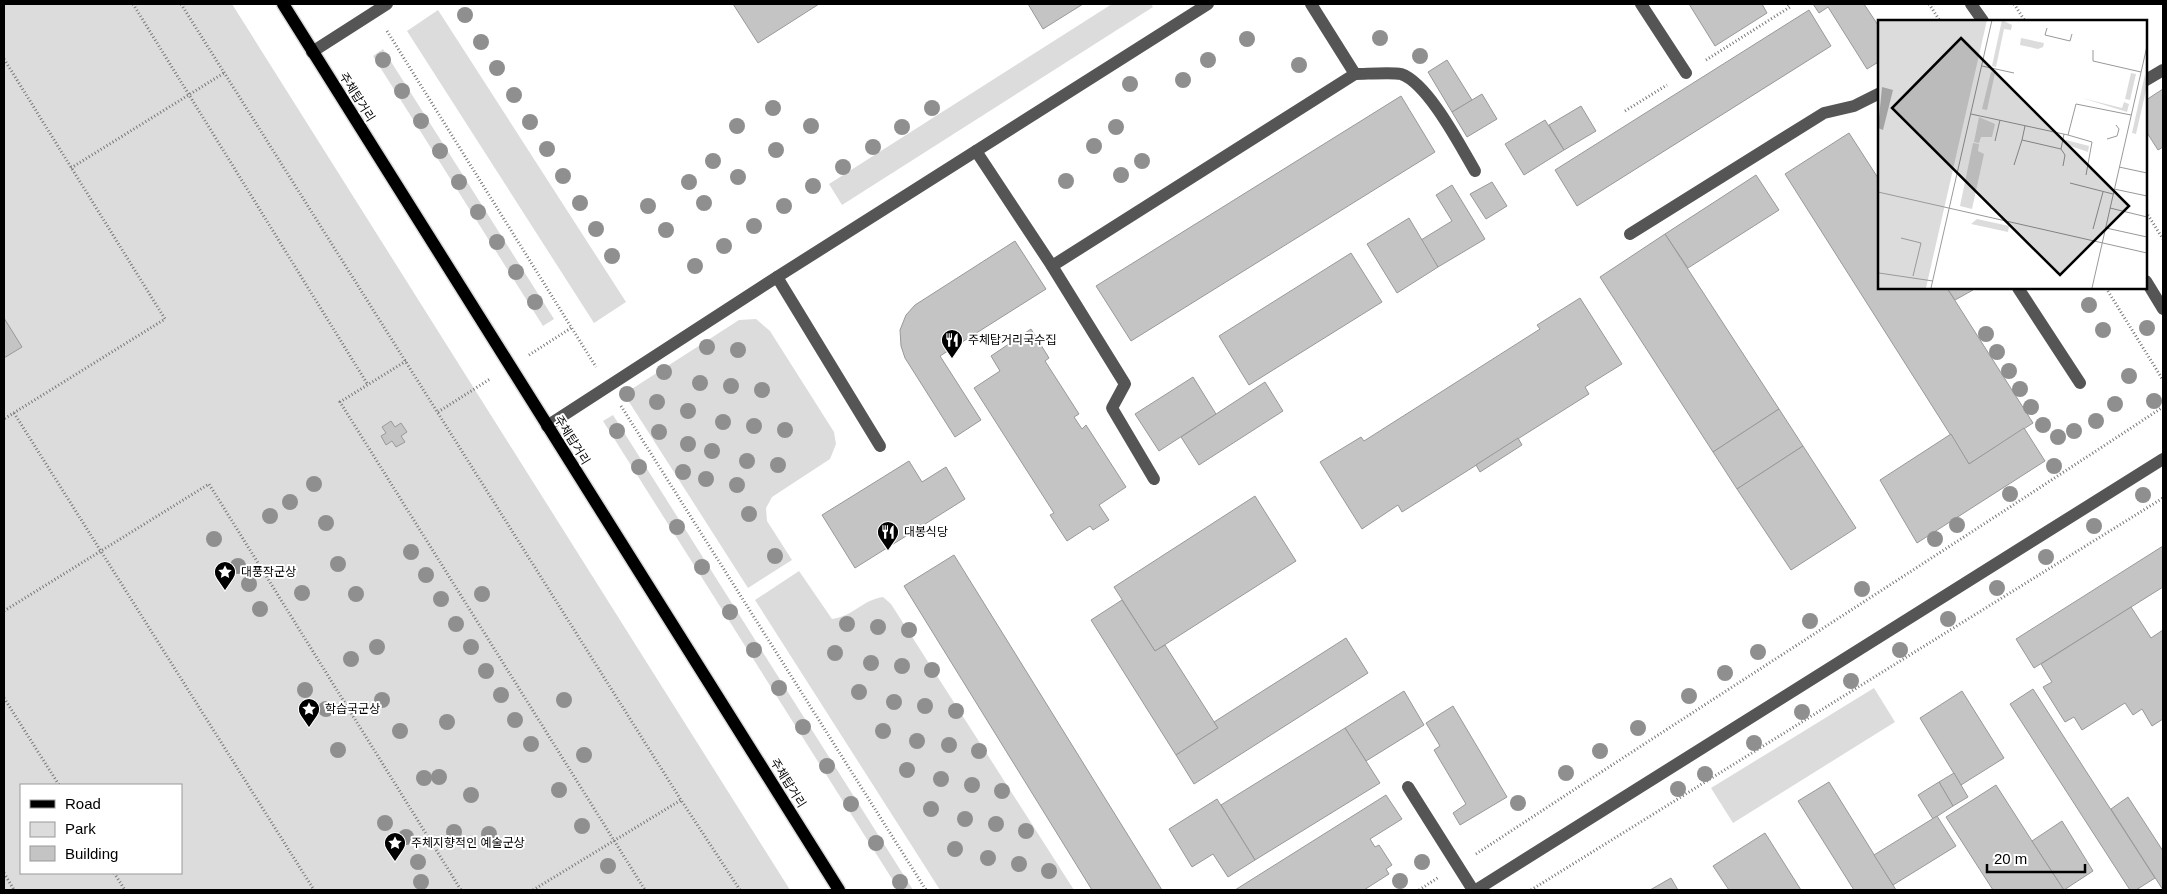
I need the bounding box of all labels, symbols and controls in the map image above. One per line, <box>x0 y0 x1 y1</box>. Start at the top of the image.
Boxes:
inset map <box>1878 20 2147 289</box>
street label: 주체탑거리 <box>336 70 378 124</box>
restaurant icon: 주체탑거리국수집 <box>940 328 964 359</box>
place label: 주체탑거리국수집 <box>968 333 1056 347</box>
street label: 주체탑거리 <box>551 413 593 467</box>
restaurant icon: 대봉식당 <box>876 520 900 551</box>
place label: 대봉식당 <box>904 525 948 539</box>
place icon: 대풍작군상 <box>213 560 237 591</box>
place label: 대풍작군상 <box>241 565 296 579</box>
place icon: 학습국군상 <box>297 697 321 728</box>
place label: 학습국군상 <box>325 702 380 716</box>
street label: 주체탑거리 <box>767 756 809 810</box>
legend <box>20 784 182 874</box>
text: Road <box>65 795 101 812</box>
text: Park <box>65 820 96 837</box>
place icon: 주체지향적인 예술군상 <box>383 831 407 862</box>
place label: 주체지향적인 예술군상 <box>411 836 525 850</box>
scale bar <box>1987 842 2084 874</box>
text: Building <box>65 845 118 862</box>
text: 20 m <box>1994 850 2027 867</box>

